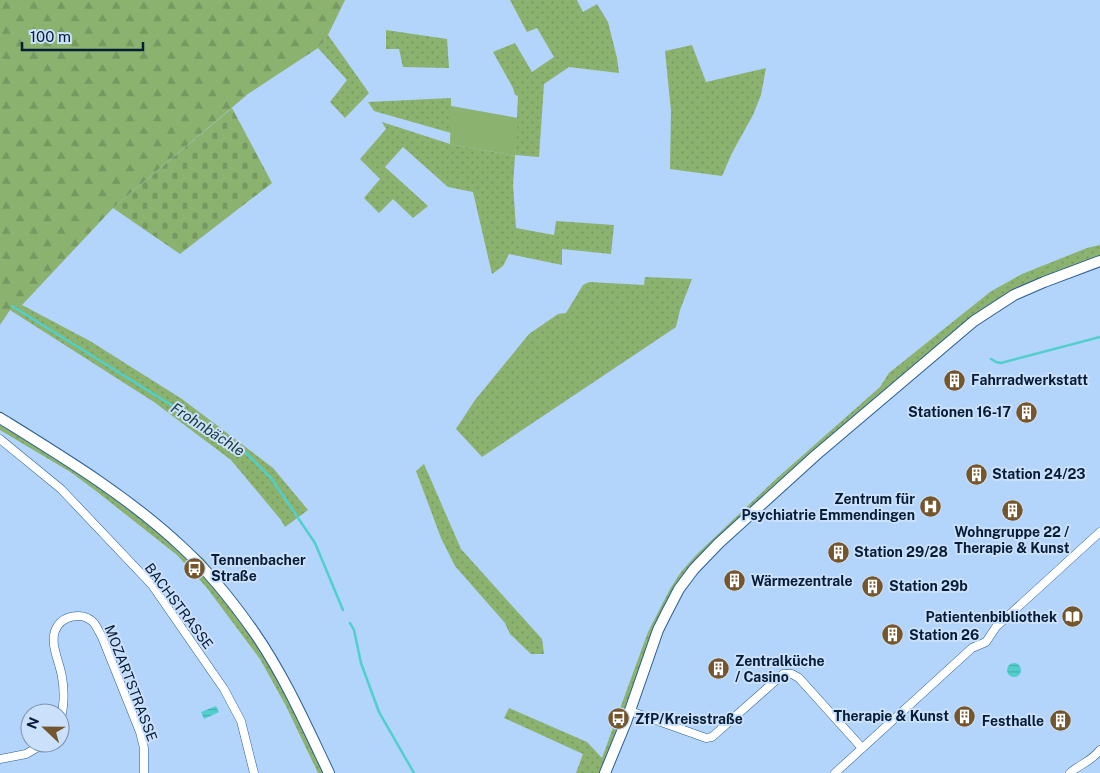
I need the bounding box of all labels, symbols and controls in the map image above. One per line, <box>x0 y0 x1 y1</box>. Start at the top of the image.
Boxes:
scale bar <box>22 20 144 52</box>
text: 100 m <box>30 28 71 45</box>
building icon: Fahrradwerkstatt <box>943 368 967 392</box>
place label: Fahrradwerkstatt <box>971 372 1088 388</box>
water label: Frohnbächle <box>168 399 248 459</box>
building icon: Stationen 16-17 <box>1015 400 1039 424</box>
place label: Stationen 16-17 <box>908 404 1011 420</box>
building icon: Station 24/23 <box>964 462 988 486</box>
place label: Station 24/23 <box>992 466 1086 482</box>
place label: Zentrum für Psychiatrie Emmendingen <box>741 491 915 523</box>
hospital icon: Zentrum für Psychiatrie Emmendingen <box>919 495 943 519</box>
building icon: Wohngruppe 22 / Therapie & Kunst <box>1000 498 1024 522</box>
place label: Wohngruppe 22 / Therapie & Kunst <box>954 524 1070 556</box>
building icon: Station 29/28 <box>826 540 850 564</box>
place label: Station 29/28 <box>854 544 948 560</box>
place label: Tennenbacher Straße <box>211 552 306 584</box>
bus stop icon: Tennenbacher Straße <box>183 556 207 580</box>
street label: BACHSTRASSE <box>142 560 216 652</box>
building icon: Wärmezentrale <box>723 569 747 593</box>
place label: Wärmezentrale <box>751 573 853 589</box>
building icon: Station 29b <box>861 574 885 598</box>
place label: Station 29b <box>889 578 968 594</box>
library icon: Patientenbibliothek <box>1061 605 1085 629</box>
place label: Patientenbibliothek <box>925 609 1057 625</box>
street label: MOZARTSTRASSE <box>101 623 161 743</box>
building icon: Station 26 <box>881 623 905 647</box>
place label: Station 26 <box>909 627 979 643</box>
place label: Zentralküche / Casino <box>735 653 825 685</box>
building icon: Zentralküche / Casino <box>707 657 731 681</box>
north arrow <box>20 703 70 753</box>
building icon: Therapie & Kunst <box>953 704 977 728</box>
bus stop icon: ZfP/Kreisstraße <box>607 707 631 731</box>
place label: Therapie & Kunst <box>834 708 949 724</box>
building icon: Festhalle <box>1048 709 1072 733</box>
place label: ZfP/Kreisstraße <box>635 711 743 727</box>
place label: Festhalle <box>982 713 1044 729</box>
text: N <box>23 715 42 731</box>

